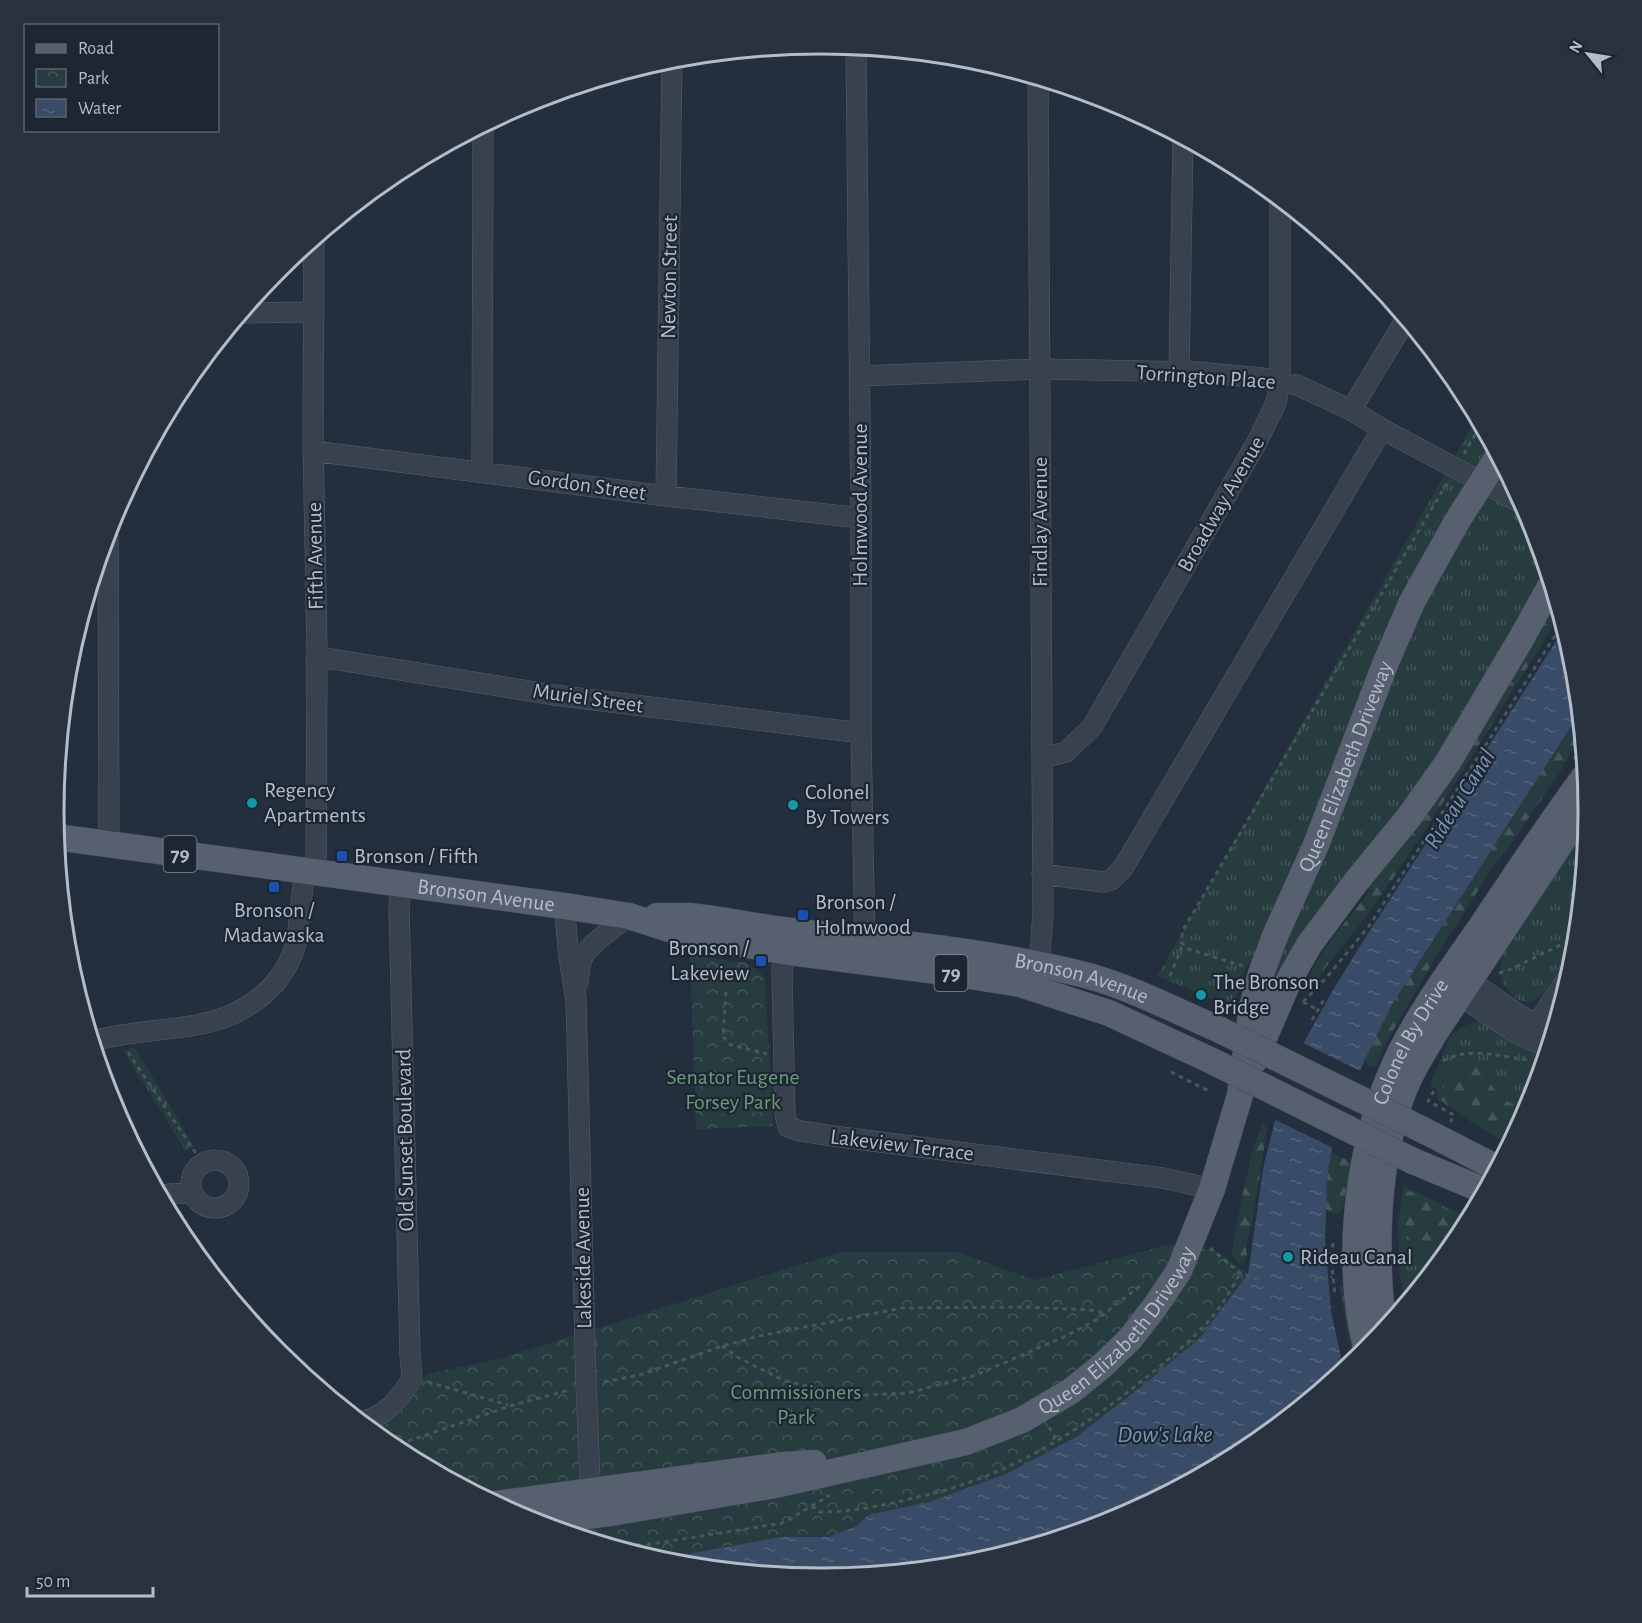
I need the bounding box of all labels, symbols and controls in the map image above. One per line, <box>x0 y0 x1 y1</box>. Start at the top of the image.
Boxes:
legend <box>24 24 219 132</box>
north arrow <box>1558 24 1618 84</box>
text: N <box>1566 38 1586 56</box>
text: Road <box>78 40 114 58</box>
text: Park <box>78 70 110 88</box>
text: Water <box>78 100 121 118</box>
street label: Newton Street <box>657 215 681 339</box>
street label: Torrington Place <box>1136 361 1276 393</box>
street label: Holmwood Avenue <box>849 423 871 587</box>
street label: Broadway Avenue <box>1173 432 1269 576</box>
street label: Findlay Avenue <box>1029 457 1051 587</box>
street label: Gordon Street <box>526 466 648 504</box>
street label: Fifth Avenue <box>303 502 327 610</box>
street label: Queen Elizabeth Driveway <box>1294 658 1396 875</box>
street label: Muriel Street <box>531 679 645 717</box>
water label: Rideau Canal <box>1420 745 1500 853</box>
place label: Regency Apartments <box>264 779 366 826</box>
place label: Colonel By Towers <box>805 781 890 828</box>
marker: Regency Apartments <box>245 796 259 810</box>
marker: Colonel By Towers <box>786 798 800 812</box>
road number: 79 <box>164 836 196 872</box>
place label: Bronson / Fifth <box>354 845 478 867</box>
marker: Bronson / Fifth <box>335 849 349 863</box>
street label: Bronson Avenue <box>416 875 556 916</box>
marker: Bronson / Madawaska <box>267 880 281 894</box>
place label: Bronson / Holmwood <box>815 891 911 938</box>
place label: Bronson / Madawaska <box>223 899 325 946</box>
marker: Bronson / Holmwood <box>796 908 810 922</box>
place label: Bronson / Lakeview <box>668 937 750 984</box>
street label: Bronson Avenue <box>1013 949 1152 1008</box>
marker: Bronson / Lakeview <box>754 954 768 968</box>
road number: 79 <box>934 955 968 991</box>
place label: The Bronson Bridge <box>1213 971 1319 1018</box>
street label: Colonel By Drive <box>1369 975 1452 1107</box>
marker: The Bronson Bridge <box>1194 988 1208 1002</box>
street label: Old Sunset Boulevard <box>392 1048 418 1232</box>
park label: Senator Eugene Forsey Park <box>666 1066 800 1113</box>
street label: Lakeview Terrace <box>829 1125 975 1165</box>
street label: Lakeside Avenue <box>571 1187 595 1329</box>
street label: Queen Elizabeth Driveway <box>1034 1242 1199 1419</box>
place label: Rideau Canal <box>1300 1246 1412 1268</box>
marker: Rideau Canal <box>1281 1250 1295 1264</box>
park label: Commissioners Park <box>731 1381 861 1428</box>
water label: Dow's Lake <box>1117 1423 1213 1447</box>
scale bar <box>27 1560 153 1598</box>
text: 50 m <box>36 1573 70 1591</box>

